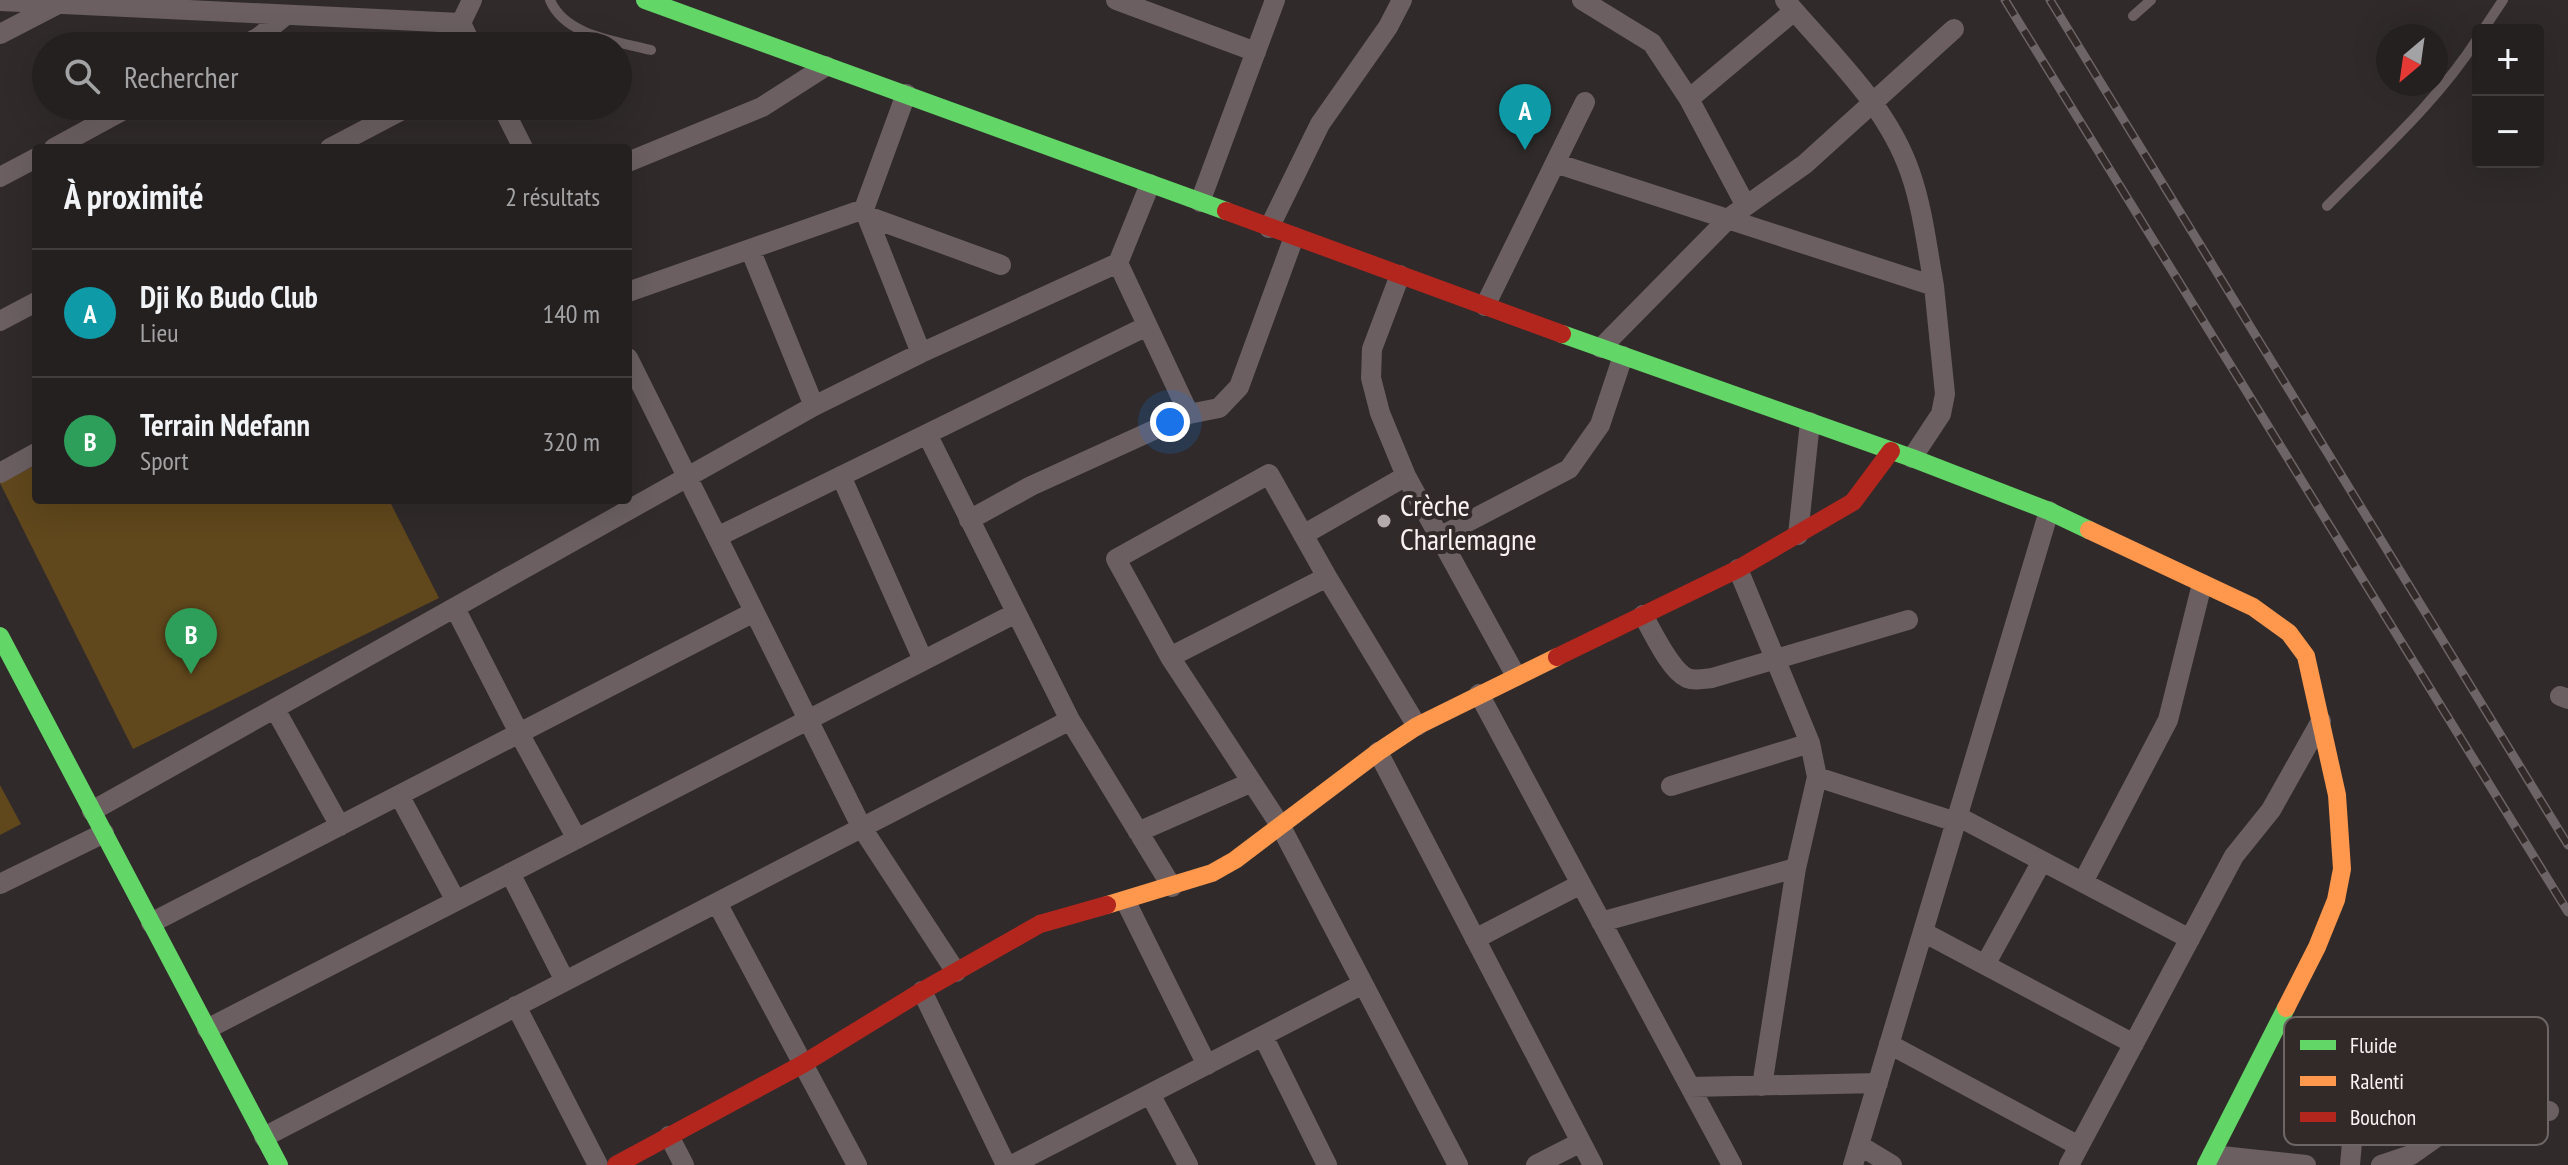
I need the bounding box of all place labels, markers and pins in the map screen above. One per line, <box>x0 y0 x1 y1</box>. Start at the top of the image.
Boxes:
pin: A <box>1499 84 1551 150</box>
place label: Crèche Charlemagne <box>1400 485 1537 558</box>
marker: Crèche Charlemagne <box>1375 512 1393 530</box>
pin: B <box>165 608 217 674</box>

